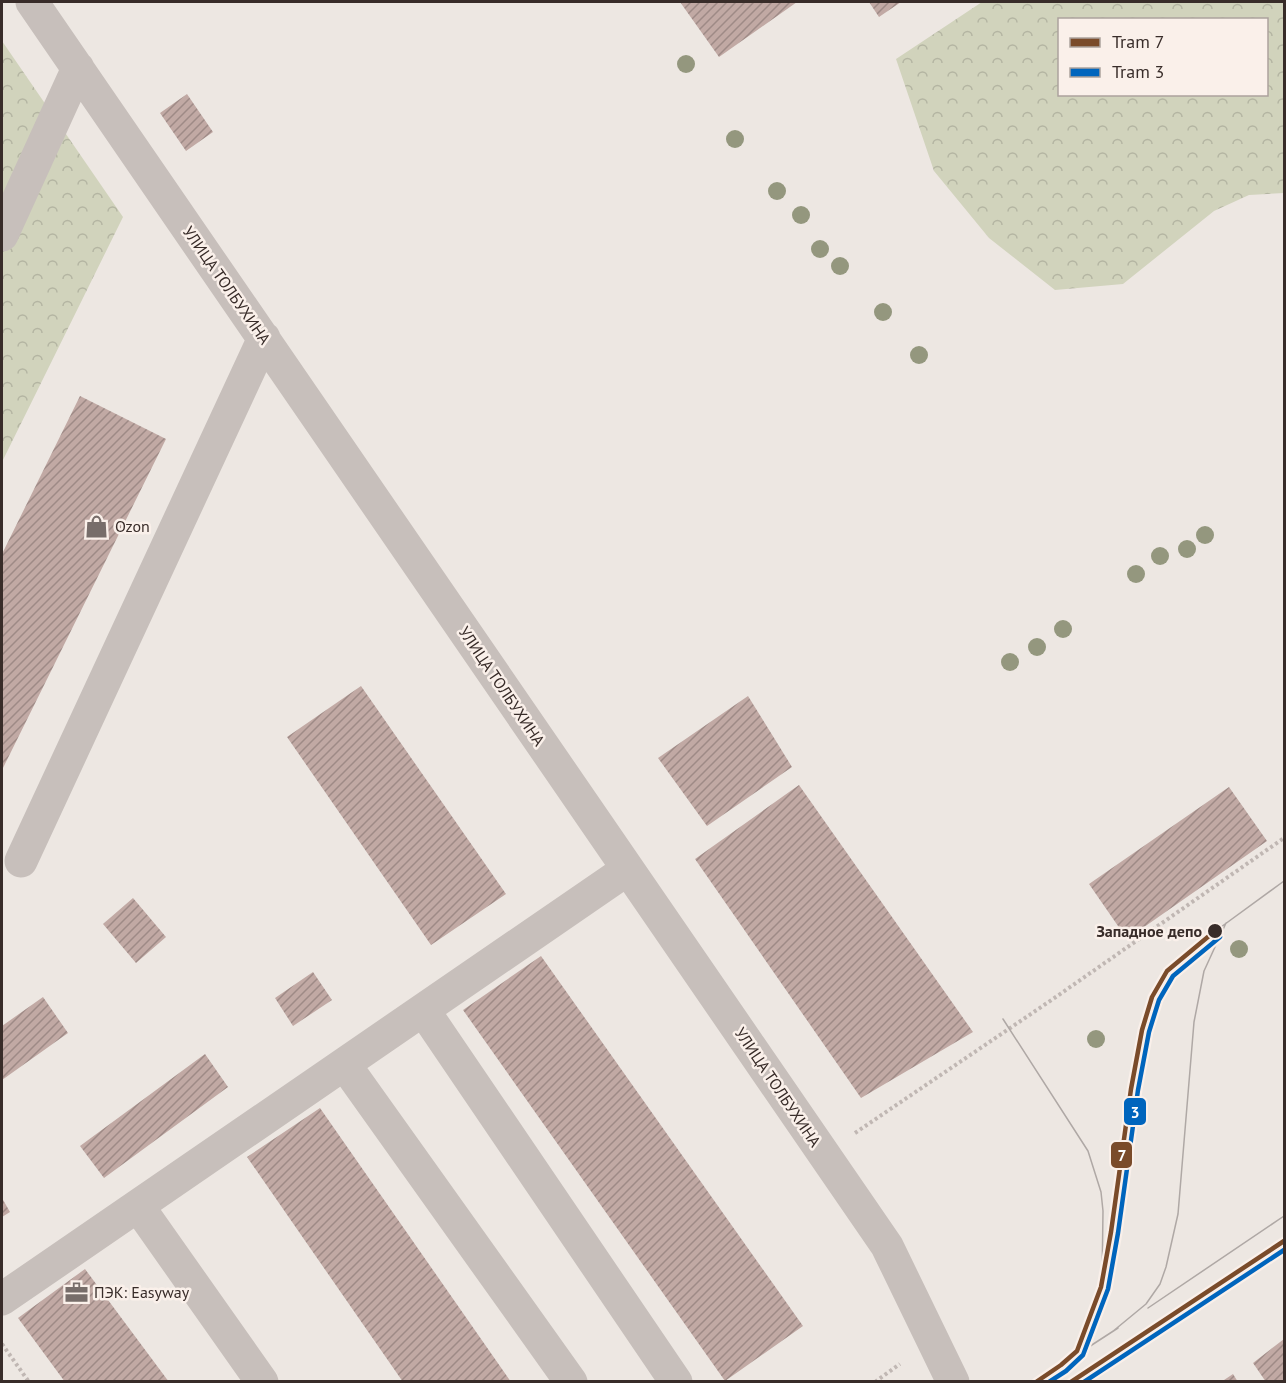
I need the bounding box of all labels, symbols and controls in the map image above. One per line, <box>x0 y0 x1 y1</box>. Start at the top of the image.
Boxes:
legend <box>1058 18 1268 96</box>
text: Tram 7 <box>1112 30 1164 53</box>
text: Tram 3 <box>1112 60 1164 83</box>
street label: УЛИЦА ТОЛБУХИНА <box>179 222 276 349</box>
shop icon: Ozon <box>84 513 110 539</box>
place label: Ozon <box>115 516 150 536</box>
street label: УЛИЦА ТОЛБУХИНА <box>455 622 550 750</box>
place label: Западное депо <box>1096 921 1202 941</box>
marker: Западное депо <box>1206 922 1224 940</box>
street label: УЛИЦА ТОЛБУХИНА <box>731 1023 826 1151</box>
line badge: 3 <box>1123 1097 1147 1126</box>
text: 3 <box>1130 1102 1140 1122</box>
line badge: 7 <box>1110 1141 1133 1169</box>
text: 7 <box>1117 1145 1127 1165</box>
office icon: ПЭК: Easyway <box>63 1279 89 1305</box>
place label: ПЭК: Easyway <box>94 1282 190 1302</box>

